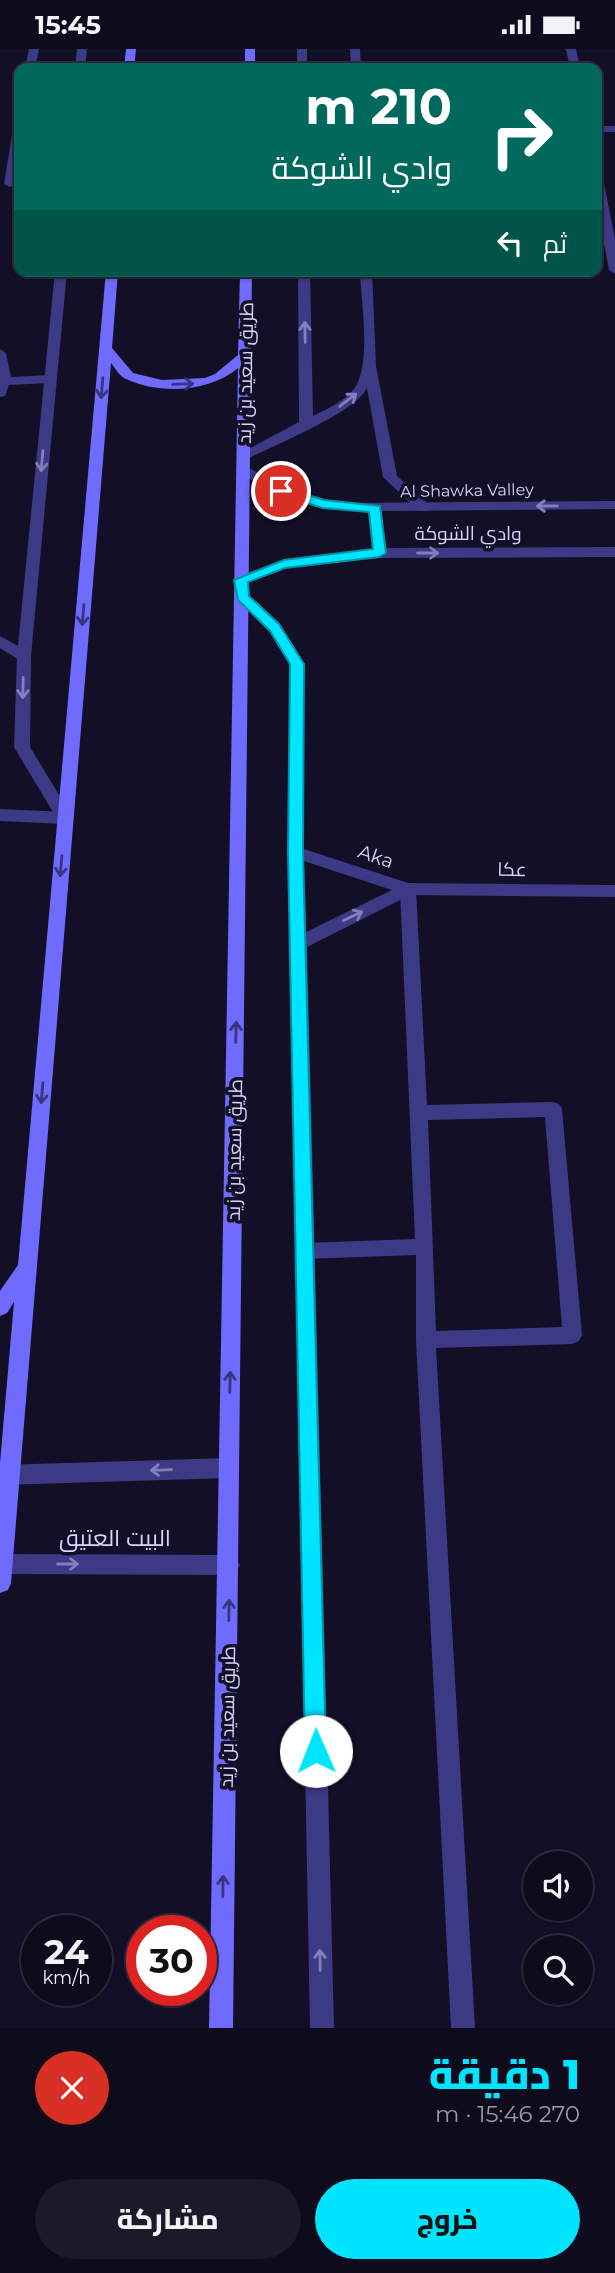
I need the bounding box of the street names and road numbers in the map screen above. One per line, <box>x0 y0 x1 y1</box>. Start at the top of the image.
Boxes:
street label: طريق سعيد بن زيد <box>233 302 259 444</box>
street label: Al Shawka Valley <box>400 480 534 501</box>
street label: وادي الشوكة <box>414 522 522 548</box>
street label: Aka <box>355 840 397 873</box>
street label: عكا <box>497 858 527 881</box>
street label: طريق سعيد بن زيد <box>222 1079 248 1221</box>
street label: البيت العتيق <box>59 1524 171 1552</box>
street label: طريق سعيد بن زيد <box>215 1646 241 1788</box>

